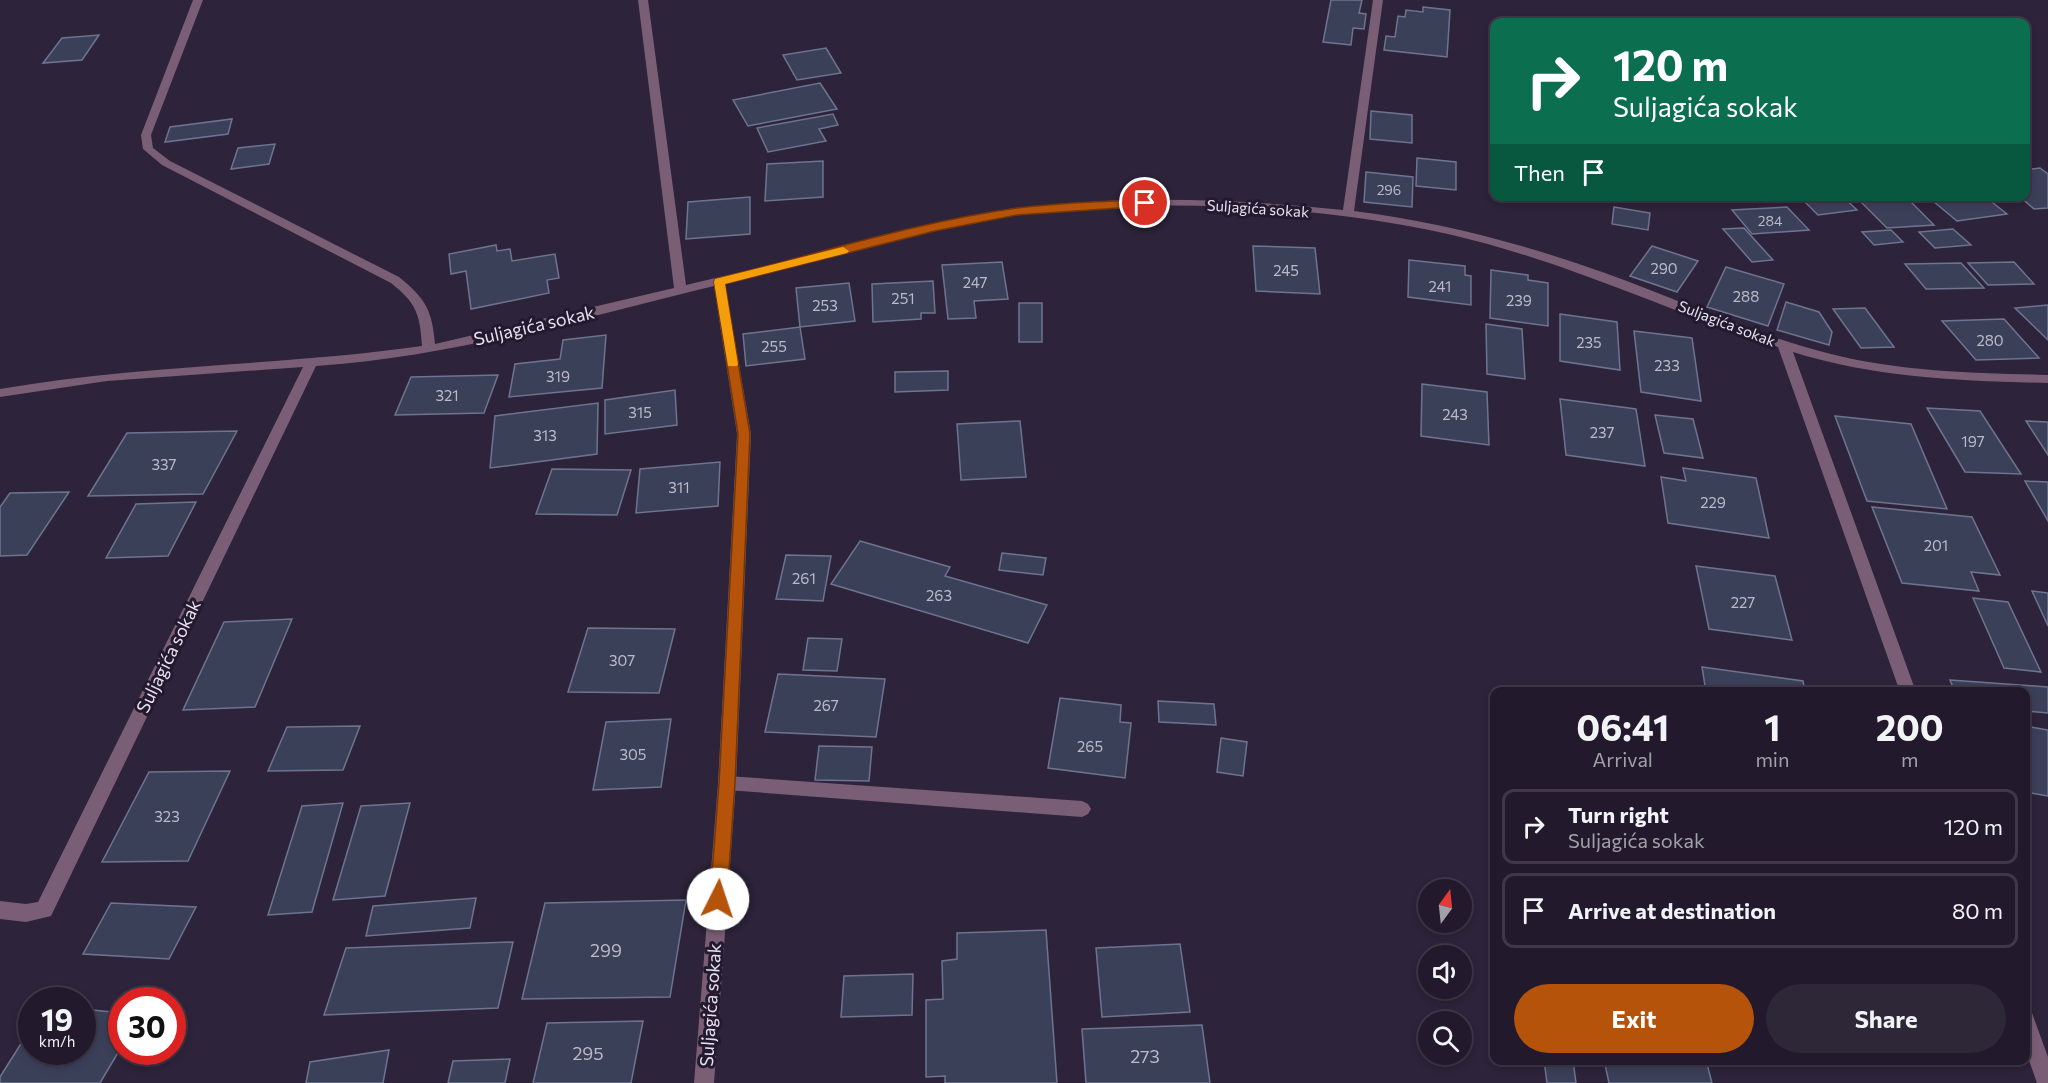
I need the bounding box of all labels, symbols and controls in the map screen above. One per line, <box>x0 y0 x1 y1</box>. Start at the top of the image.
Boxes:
text: 120 m <box>1613 38 1728 90</box>
icon: right <box>1514 42 1592 120</box>
text: Suljagića sokak <box>1613 90 1798 123</box>
icon: arrive <box>1577 156 1610 189</box>
text: Then <box>1514 159 1565 186</box>
pin <box>1119 177 1170 228</box>
house number: 296 <box>1377 181 1401 198</box>
icon: arrive <box>1128 186 1161 219</box>
street label: Suljagića sokak <box>1206 195 1310 221</box>
house number: 284 <box>1758 212 1783 229</box>
house number: 290 <box>1650 259 1678 277</box>
house number: 245 <box>1273 261 1299 279</box>
house number: 247 <box>963 273 987 291</box>
house number: 241 <box>1428 277 1452 295</box>
house number: 288 <box>1733 287 1759 305</box>
house number: 251 <box>891 289 915 307</box>
house number: 239 <box>1506 291 1532 309</box>
house number: 253 <box>812 296 838 314</box>
street label: Suljagića sokak <box>1676 296 1778 350</box>
street label: Suljagića sokak <box>472 300 597 350</box>
house number: 280 <box>1976 331 2004 349</box>
house number: 235 <box>1576 333 1602 351</box>
house number: 255 <box>761 337 787 355</box>
house number: 233 <box>1654 356 1680 374</box>
house number: 319 <box>546 367 570 385</box>
house number: 321 <box>435 386 459 404</box>
house number: 315 <box>628 403 652 421</box>
house number: 243 <box>1442 405 1468 423</box>
house number: 237 <box>1590 423 1614 441</box>
house number: 313 <box>533 426 557 444</box>
house number: 197 <box>1961 432 1985 450</box>
house number: 337 <box>152 455 177 473</box>
house number: 311 <box>668 478 690 496</box>
house number: 229 <box>1700 493 1726 511</box>
house number: 201 <box>1924 536 1948 554</box>
house number: 261 <box>792 569 816 587</box>
house number: 263 <box>926 586 952 604</box>
house number: 227 <box>1731 593 1755 611</box>
street label: Suljagića sokak <box>131 596 205 716</box>
house number: 307 <box>609 651 635 669</box>
house number: 267 <box>813 696 839 714</box>
text: 06:41 <box>1576 704 1669 748</box>
text: 1 <box>1764 704 1781 748</box>
text: 200 <box>1876 704 1944 748</box>
house number: 265 <box>1077 737 1103 755</box>
house number: 305 <box>620 745 646 763</box>
text: Arrival <box>1592 747 1653 771</box>
text: min <box>1755 747 1789 771</box>
text: m <box>1901 747 1918 771</box>
text: Turn right <box>1568 801 1669 828</box>
house number: 323 <box>154 807 180 825</box>
icon: right <box>1517 810 1550 843</box>
text: 120 m <box>1944 813 2003 840</box>
text: Suljagića sokak <box>1568 828 1705 852</box>
position arrow <box>686 867 750 931</box>
north arrow <box>1418 879 1472 933</box>
map controls <box>1418 879 1472 1065</box>
icon: arrive <box>1517 894 1550 927</box>
text: Arrive at destination <box>1568 897 1776 924</box>
text: 80 m <box>1952 897 2003 924</box>
house number: 299 <box>590 939 622 961</box>
street label: Suljagića sokak <box>695 943 725 1067</box>
button: sound <box>1418 945 1472 999</box>
button: Exit <box>1514 984 1754 1053</box>
button: Share <box>1766 984 2006 1053</box>
speed limit sign: 30 <box>108 987 186 1065</box>
text: 19 <box>41 1000 73 1037</box>
button: search <box>1418 1011 1472 1065</box>
text: km/h <box>39 1032 75 1050</box>
house number: 295 <box>572 1042 604 1064</box>
house number: 273 <box>1130 1045 1160 1067</box>

